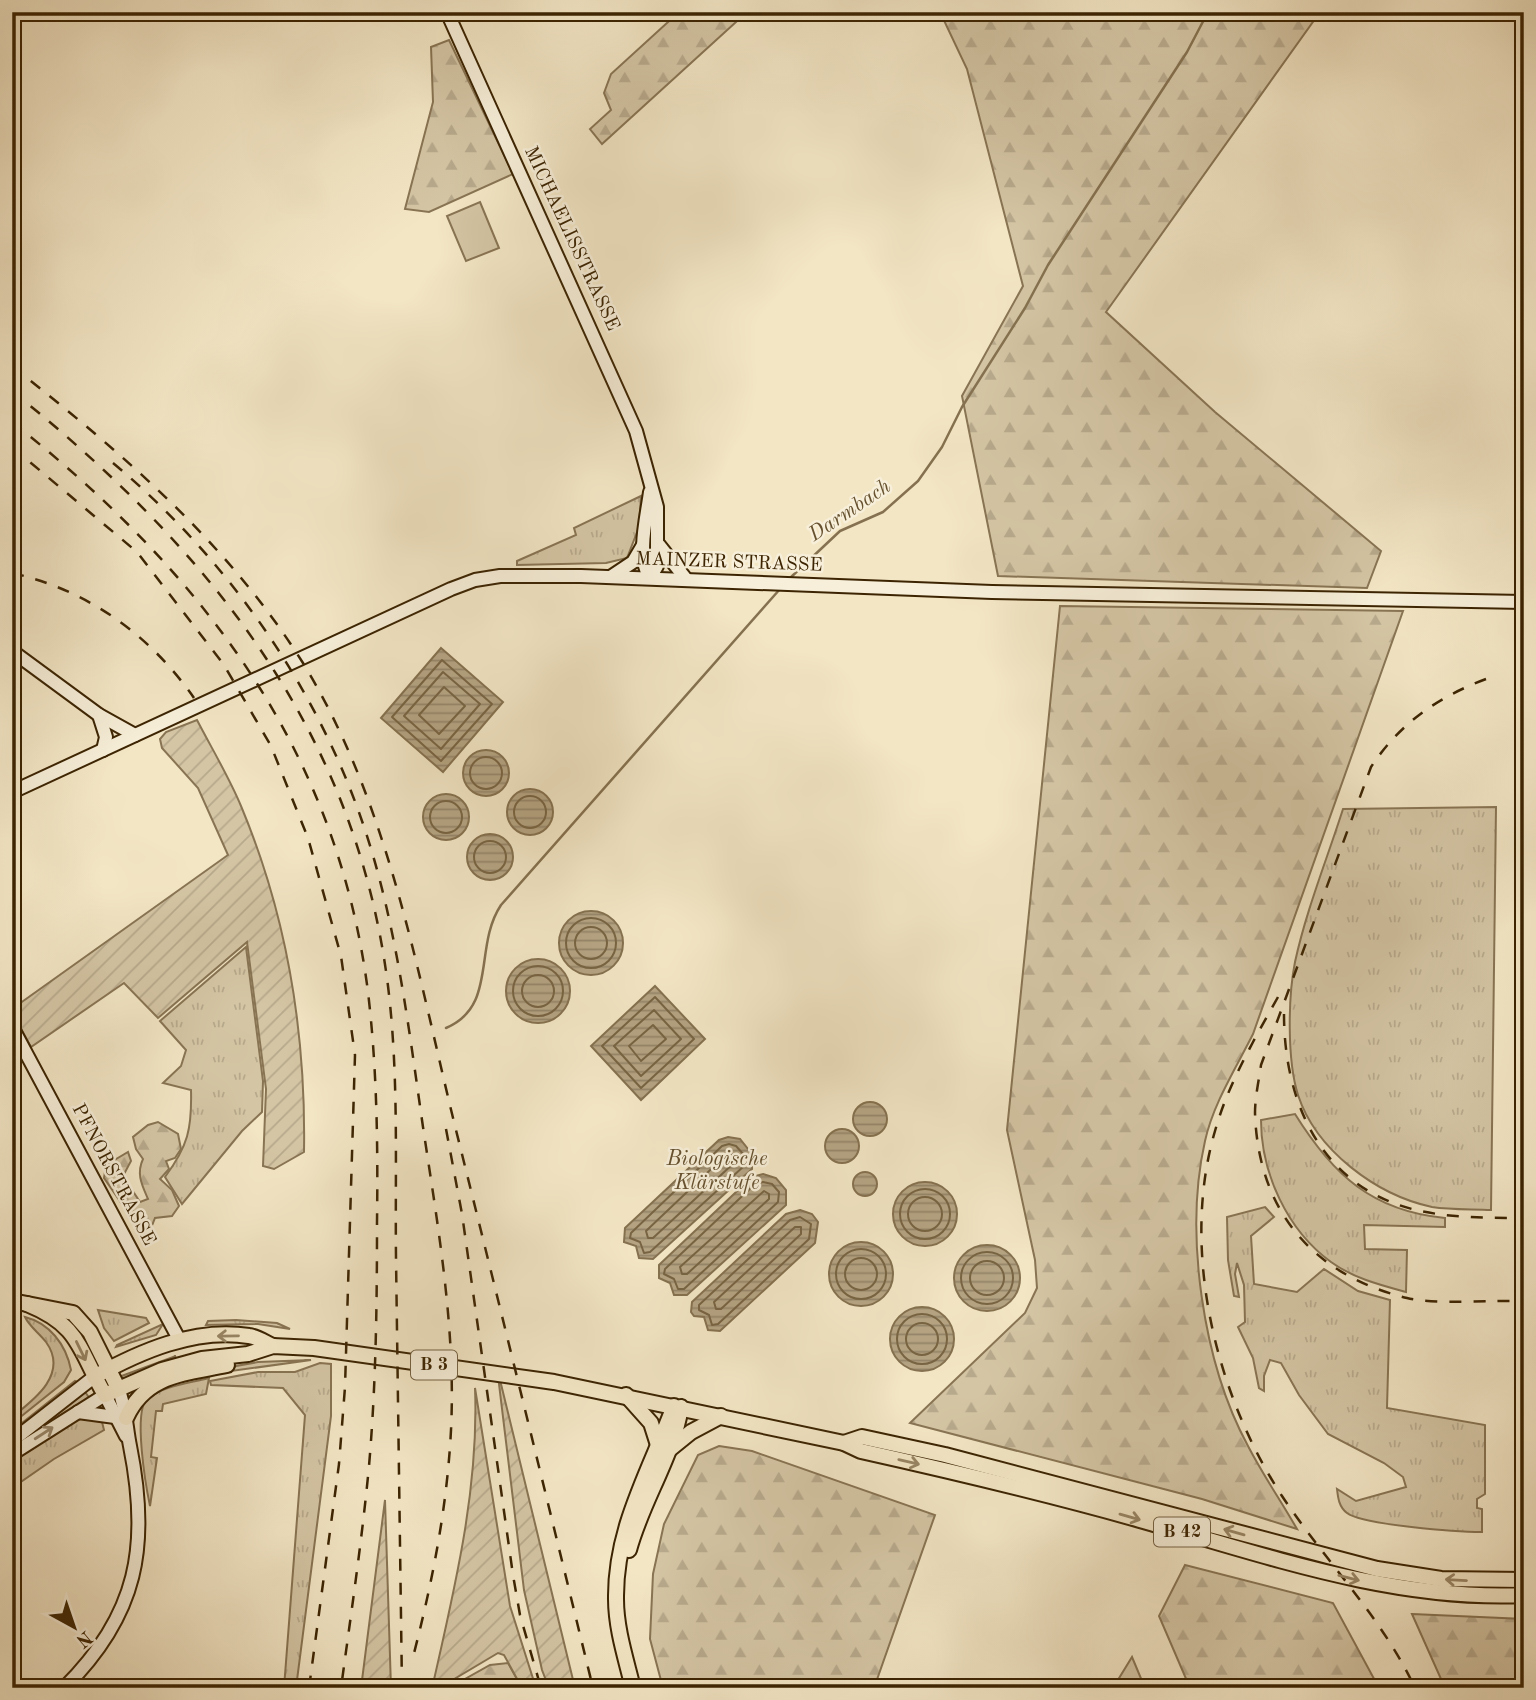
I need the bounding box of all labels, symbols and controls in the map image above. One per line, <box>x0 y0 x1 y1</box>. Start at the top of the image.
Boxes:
street label: MICHAELISSTRASSE <box>520 144 622 334</box>
water label: Darmbach <box>804 476 895 547</box>
street label: MAINZER STRASSE <box>635 550 823 576</box>
street label: PFNORSTRASSE <box>68 1101 158 1249</box>
water label: Biologische Klärstufe <box>665 1149 768 1194</box>
one-way arrow <box>217 1329 240 1343</box>
one-way arrow <box>75 1340 89 1361</box>
road number: B 3 <box>411 1350 457 1380</box>
one-way arrow <box>34 1425 54 1439</box>
one-way arrow <box>897 1456 920 1469</box>
one-way arrow <box>1118 1511 1141 1524</box>
road number: B 42 <box>1154 1518 1210 1546</box>
one-way arrow <box>1223 1524 1245 1537</box>
one-way arrow <box>1337 1572 1360 1585</box>
one-way arrow <box>1444 1573 1467 1586</box>
north arrow <box>38 1592 108 1662</box>
text: N <box>71 1626 95 1650</box>

